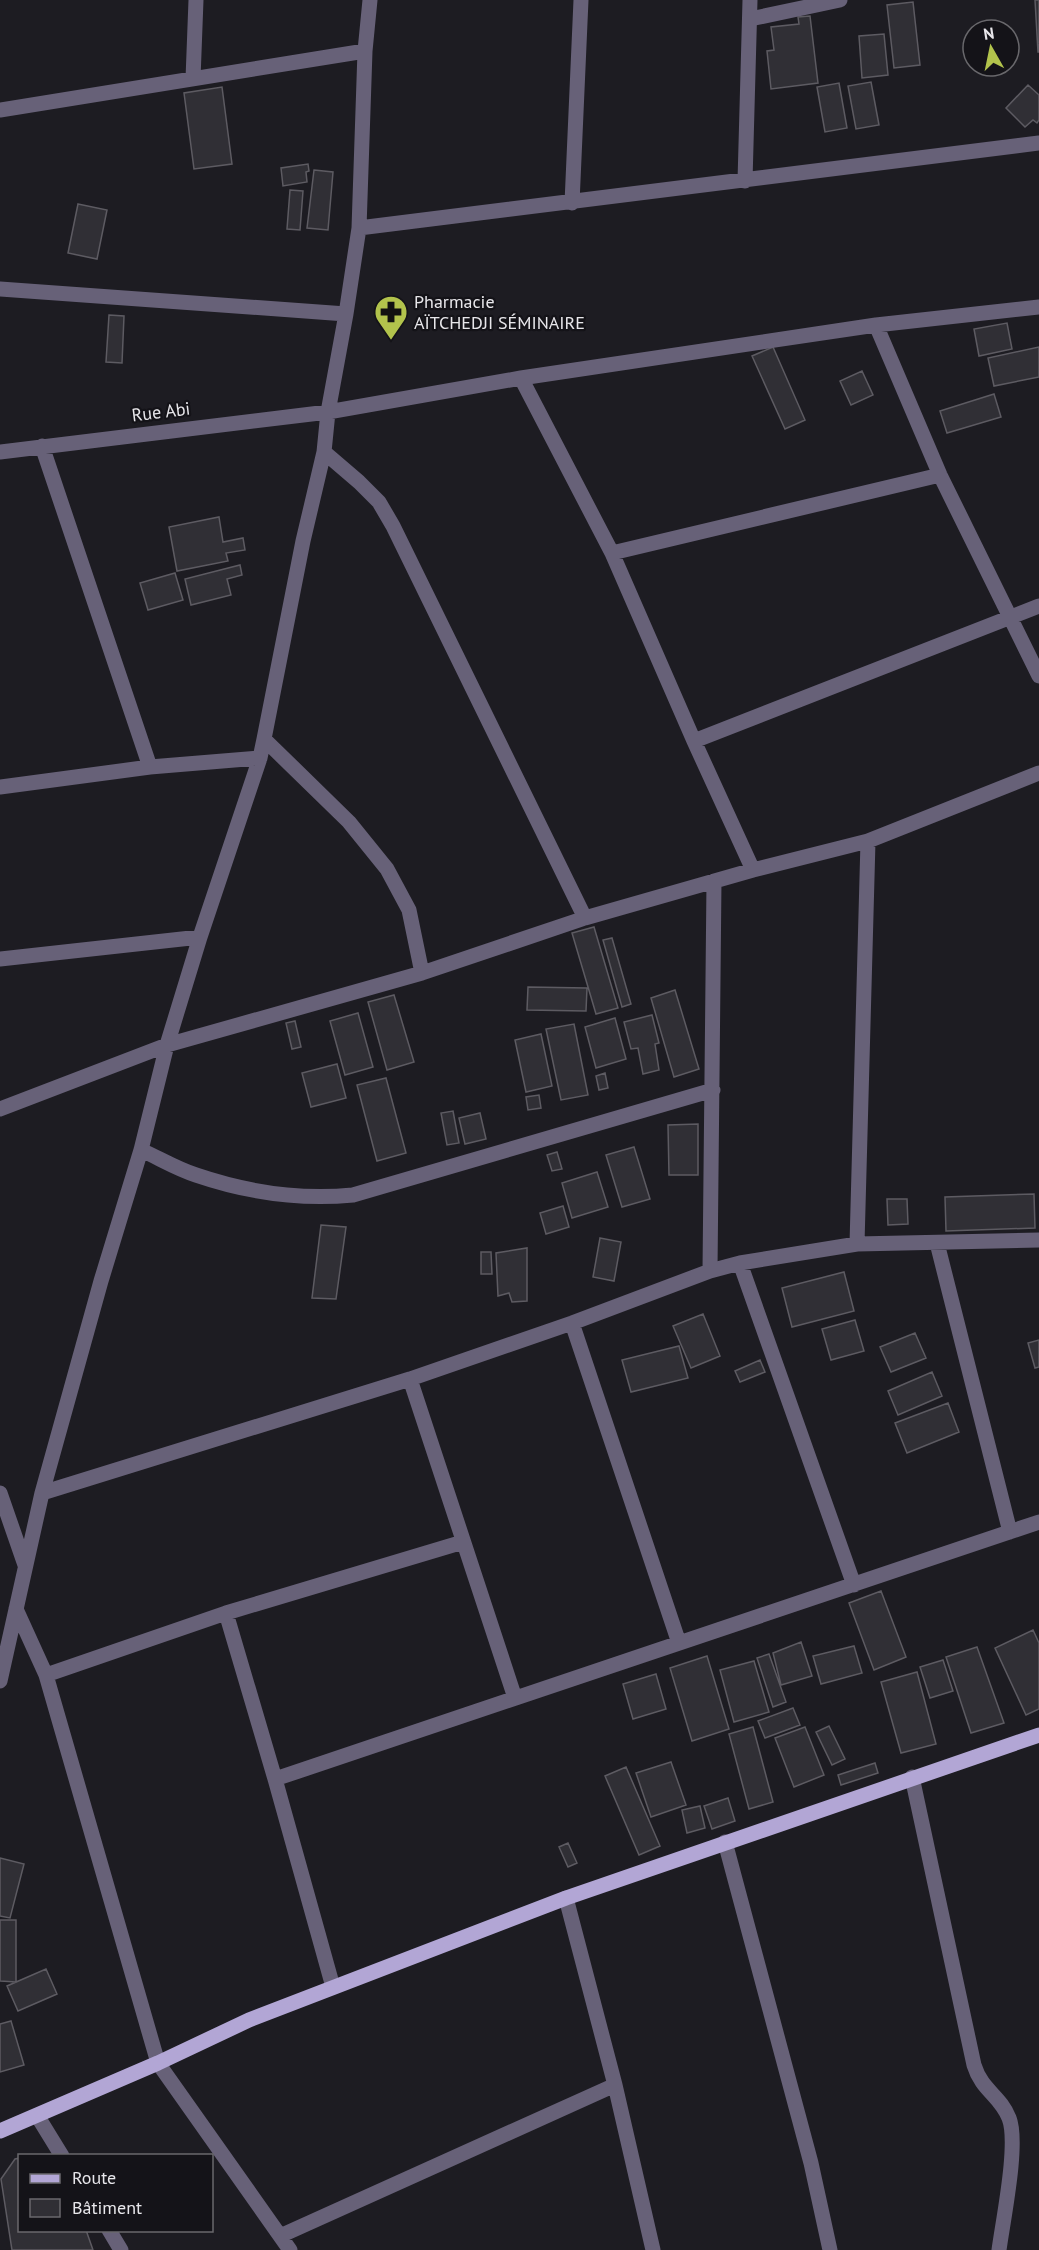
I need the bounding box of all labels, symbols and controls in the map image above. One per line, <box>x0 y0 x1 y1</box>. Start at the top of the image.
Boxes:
north arrow <box>961 18 1021 78</box>
text: N <box>982 22 995 44</box>
place label: Pharmacie AÏTCHEDJI SÉMINAIRE <box>414 290 585 334</box>
pharmacy icon: Pharmacie AÏTCHEDJI SÉMINAIRE <box>373 294 409 341</box>
street label: Rue Abi <box>130 397 191 426</box>
legend <box>18 2154 213 2232</box>
text: Route <box>72 2166 116 2189</box>
text: Bâtiment <box>72 2196 142 2219</box>

